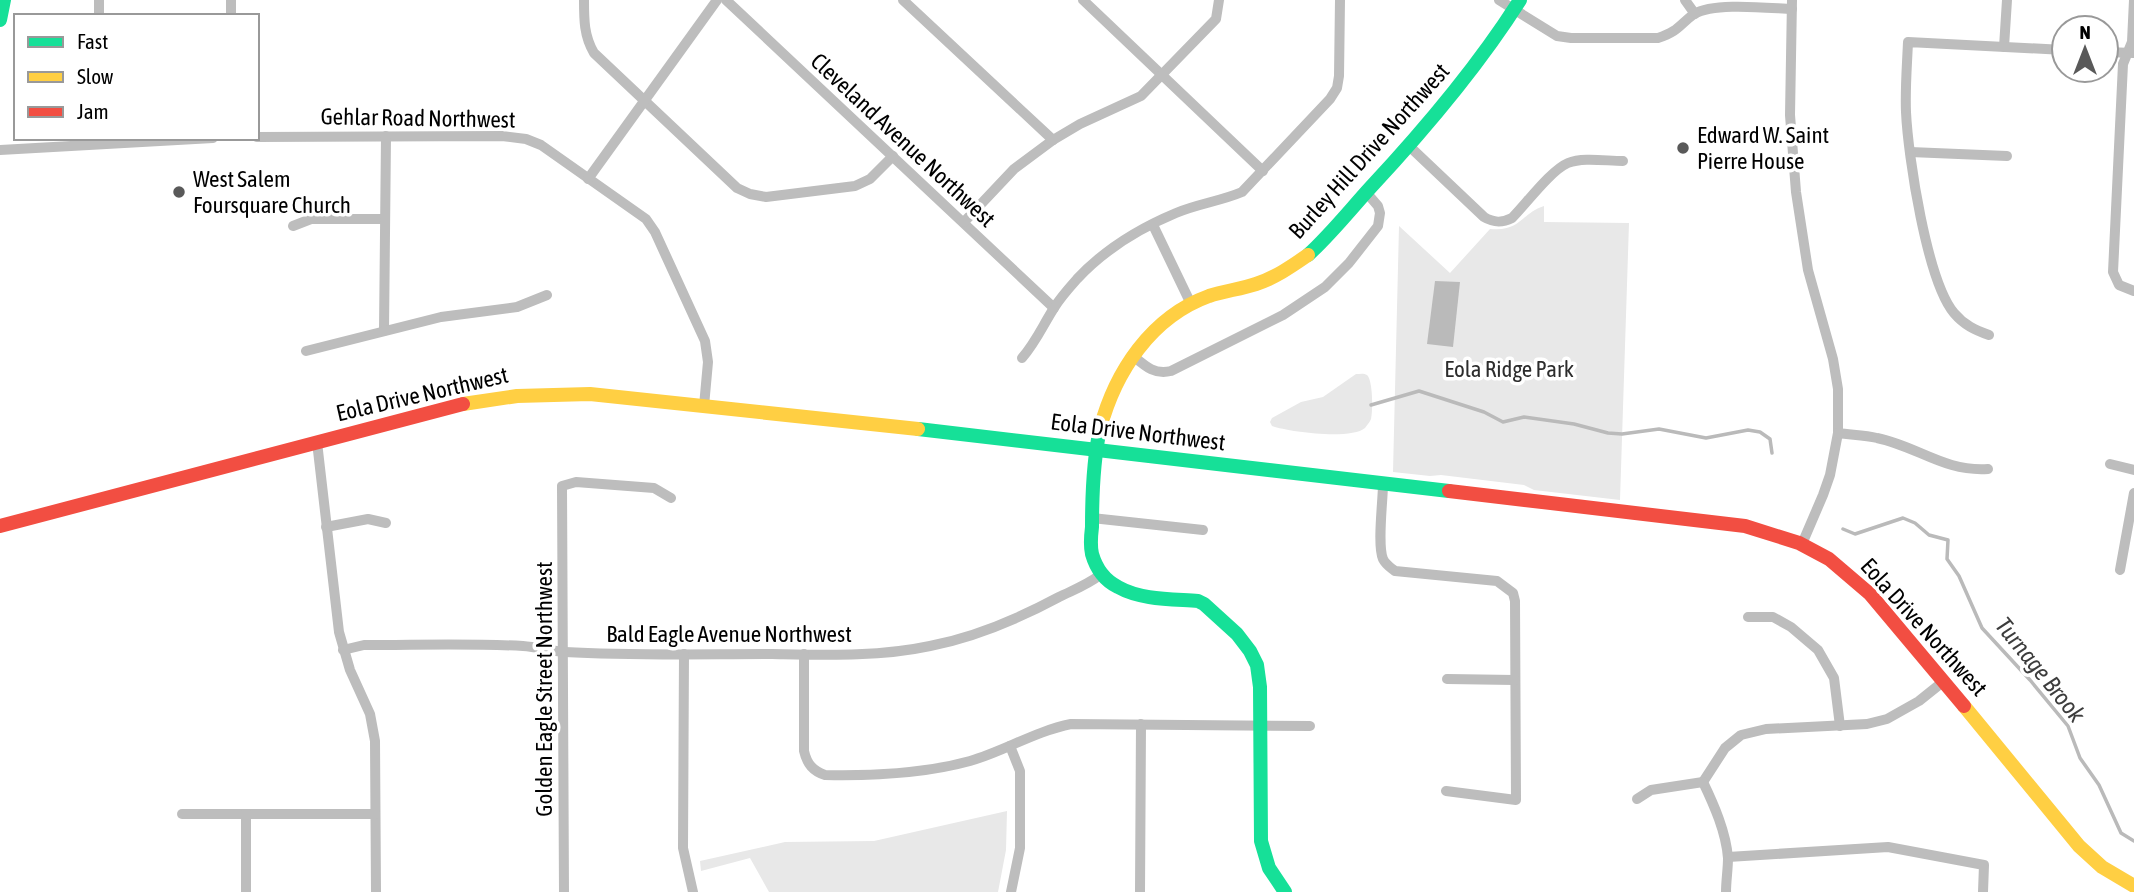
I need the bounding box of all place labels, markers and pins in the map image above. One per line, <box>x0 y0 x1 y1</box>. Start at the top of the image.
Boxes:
place label: Edward W. Saint Pierre House <box>1697 122 1829 174</box>
marker: Edward W. Saint Pierre House <box>1675 140 1691 156</box>
place label: West Salem Foursquare Church <box>193 166 351 218</box>
marker: West Salem Foursquare Church <box>171 184 187 200</box>

